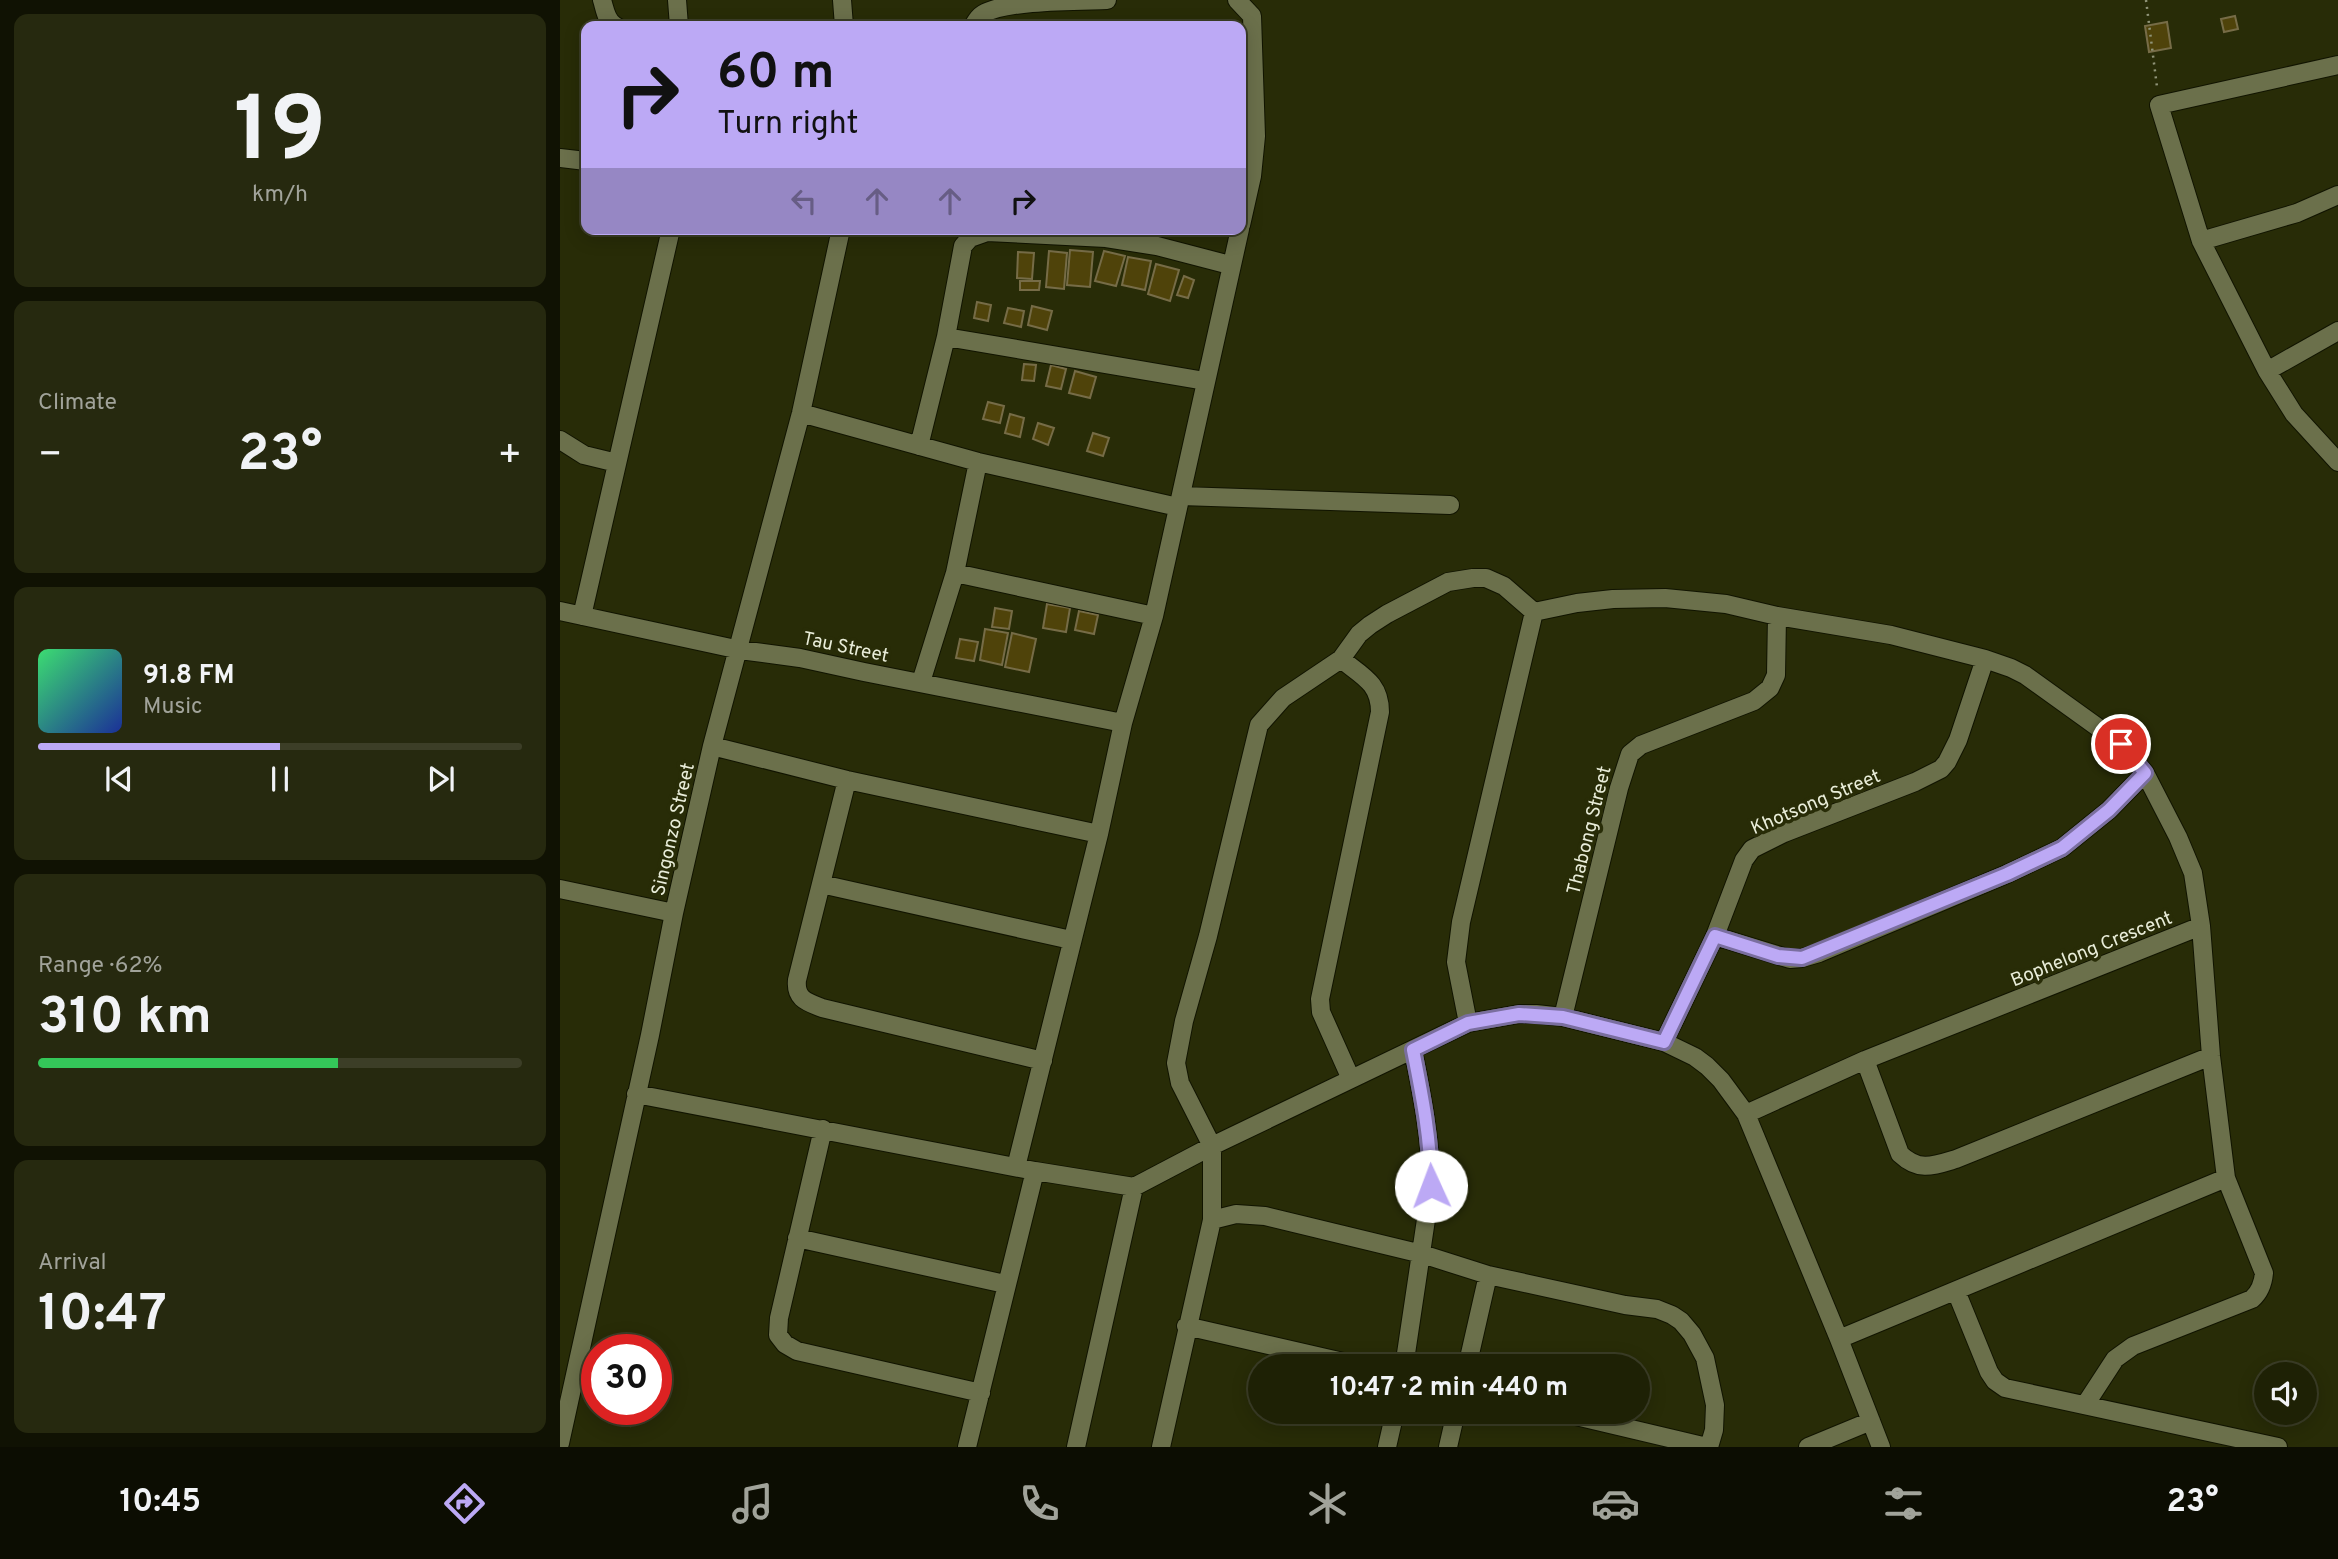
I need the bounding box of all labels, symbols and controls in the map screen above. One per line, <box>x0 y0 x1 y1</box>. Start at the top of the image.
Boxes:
text: 60 m <box>717 44 835 106</box>
icon: right <box>602 49 693 140</box>
text: 19 <box>234 78 326 193</box>
text: Turn right <box>717 105 859 145</box>
text: km/h <box>252 181 308 210</box>
icon: left <box>785 182 823 220</box>
icon: ahead <box>858 182 896 220</box>
icon: ahead <box>931 182 969 220</box>
icon: right <box>1004 182 1042 220</box>
text: Climate <box>38 389 117 418</box>
text: 23° <box>238 423 322 489</box>
text: − <box>38 432 63 481</box>
text: + <box>497 432 522 481</box>
street label: Tau Street <box>800 627 891 669</box>
text: 91.8 FM <box>143 660 235 693</box>
text: Music <box>143 693 203 722</box>
pin <box>2091 714 2151 774</box>
icon: arrive <box>2102 725 2140 763</box>
icon: previous <box>100 760 138 798</box>
icon: pause <box>261 760 299 798</box>
icon: next <box>422 760 460 798</box>
street label: Singonzo Street <box>647 761 701 898</box>
street label: Thabong Street <box>1562 764 1618 897</box>
street label: Khotsong Street <box>1747 765 1884 841</box>
street label: Bophelong Crescent <box>2007 906 2176 993</box>
text: Range · 62% <box>38 952 163 981</box>
text: 310 km <box>38 986 212 1052</box>
position arrow <box>1394 1149 1468 1223</box>
text: Arrival <box>38 1249 107 1278</box>
text: 10:47 <box>38 1283 167 1349</box>
speed limit sign: 30 <box>581 1334 672 1425</box>
map controls <box>2254 1362 2317 1425</box>
button: sound <box>2254 1362 2317 1425</box>
text: 10:47 · 2 min · 440 m <box>1330 1372 1568 1405</box>
icon: directions <box>440 1479 489 1528</box>
icon: music <box>728 1479 777 1528</box>
icon: phone <box>1015 1479 1064 1528</box>
icon: climate <box>1303 1479 1352 1528</box>
icon: car <box>1591 1479 1640 1528</box>
icon: filters <box>1879 1479 1928 1528</box>
text: 10:45 <box>119 1483 201 1523</box>
text: 23° <box>2166 1483 2219 1523</box>

